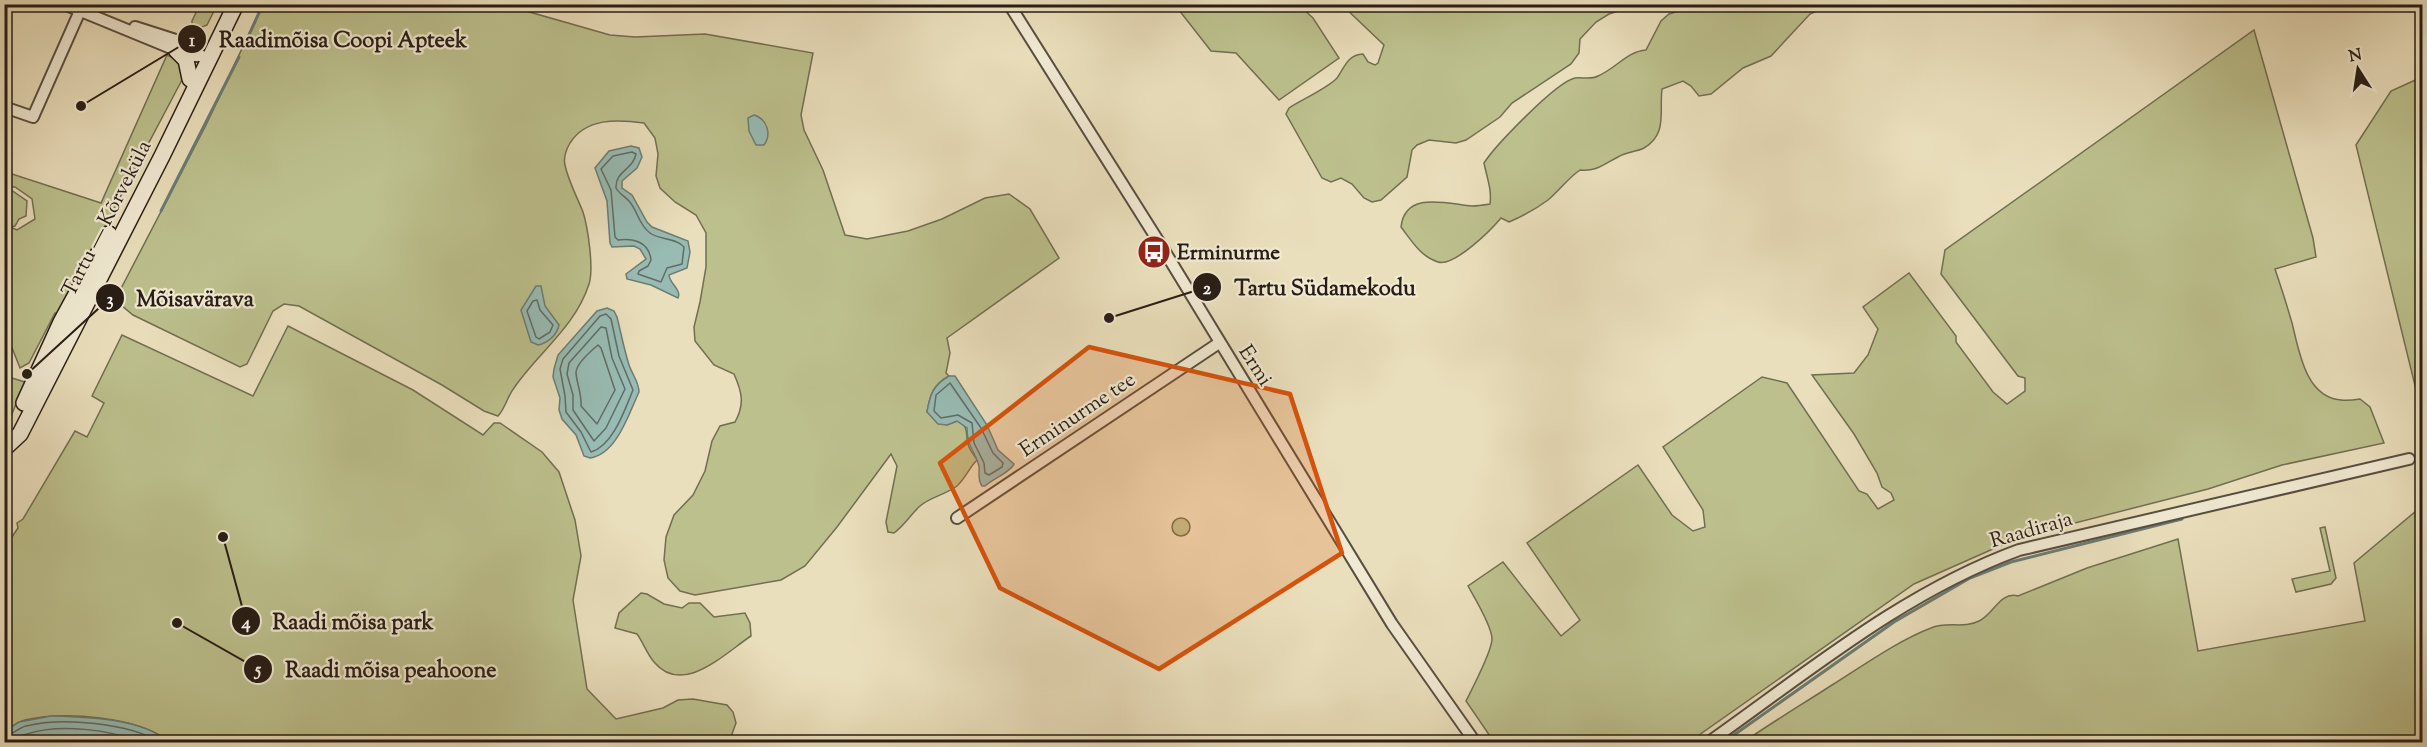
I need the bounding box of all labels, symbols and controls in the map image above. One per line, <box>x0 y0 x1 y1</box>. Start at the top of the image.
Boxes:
callout: Raadimõisa Coopi Apteek <box>177 19 479 59</box>
text: Raadimõisa Coopi Apteek <box>219 26 467 58</box>
text: 1 <box>189 29 196 55</box>
north arrow <box>2328 39 2388 99</box>
text: N <box>2347 44 2364 69</box>
street label: Tartu — Kõrveküla <box>55 135 160 302</box>
bus stop icon: Erminurme <box>1136 234 1172 270</box>
place label: Erminurme <box>1177 239 1280 269</box>
callout: Tartu Südamekodu <box>1192 267 1427 307</box>
text: Tartu Südamekodu <box>1234 274 1416 306</box>
text: 2 <box>1203 277 1212 303</box>
callout: Mõisavärava <box>95 278 266 318</box>
text: Mõisavärava <box>136 285 255 317</box>
text: 3 <box>106 288 114 314</box>
street label: Ermi <box>1230 340 1279 393</box>
street label: Erminurme tee <box>1014 366 1142 466</box>
street label: Raadiraja <box>1987 505 2077 557</box>
callout: Raadi mõisa park <box>231 601 446 641</box>
text: Raadi mõisa park <box>272 608 434 640</box>
text: 4 <box>240 611 251 637</box>
callout: Raadi mõisa peahoone <box>243 649 509 689</box>
text: Raadi mõisa peahoone <box>285 656 497 688</box>
text: 5 <box>253 658 262 684</box>

